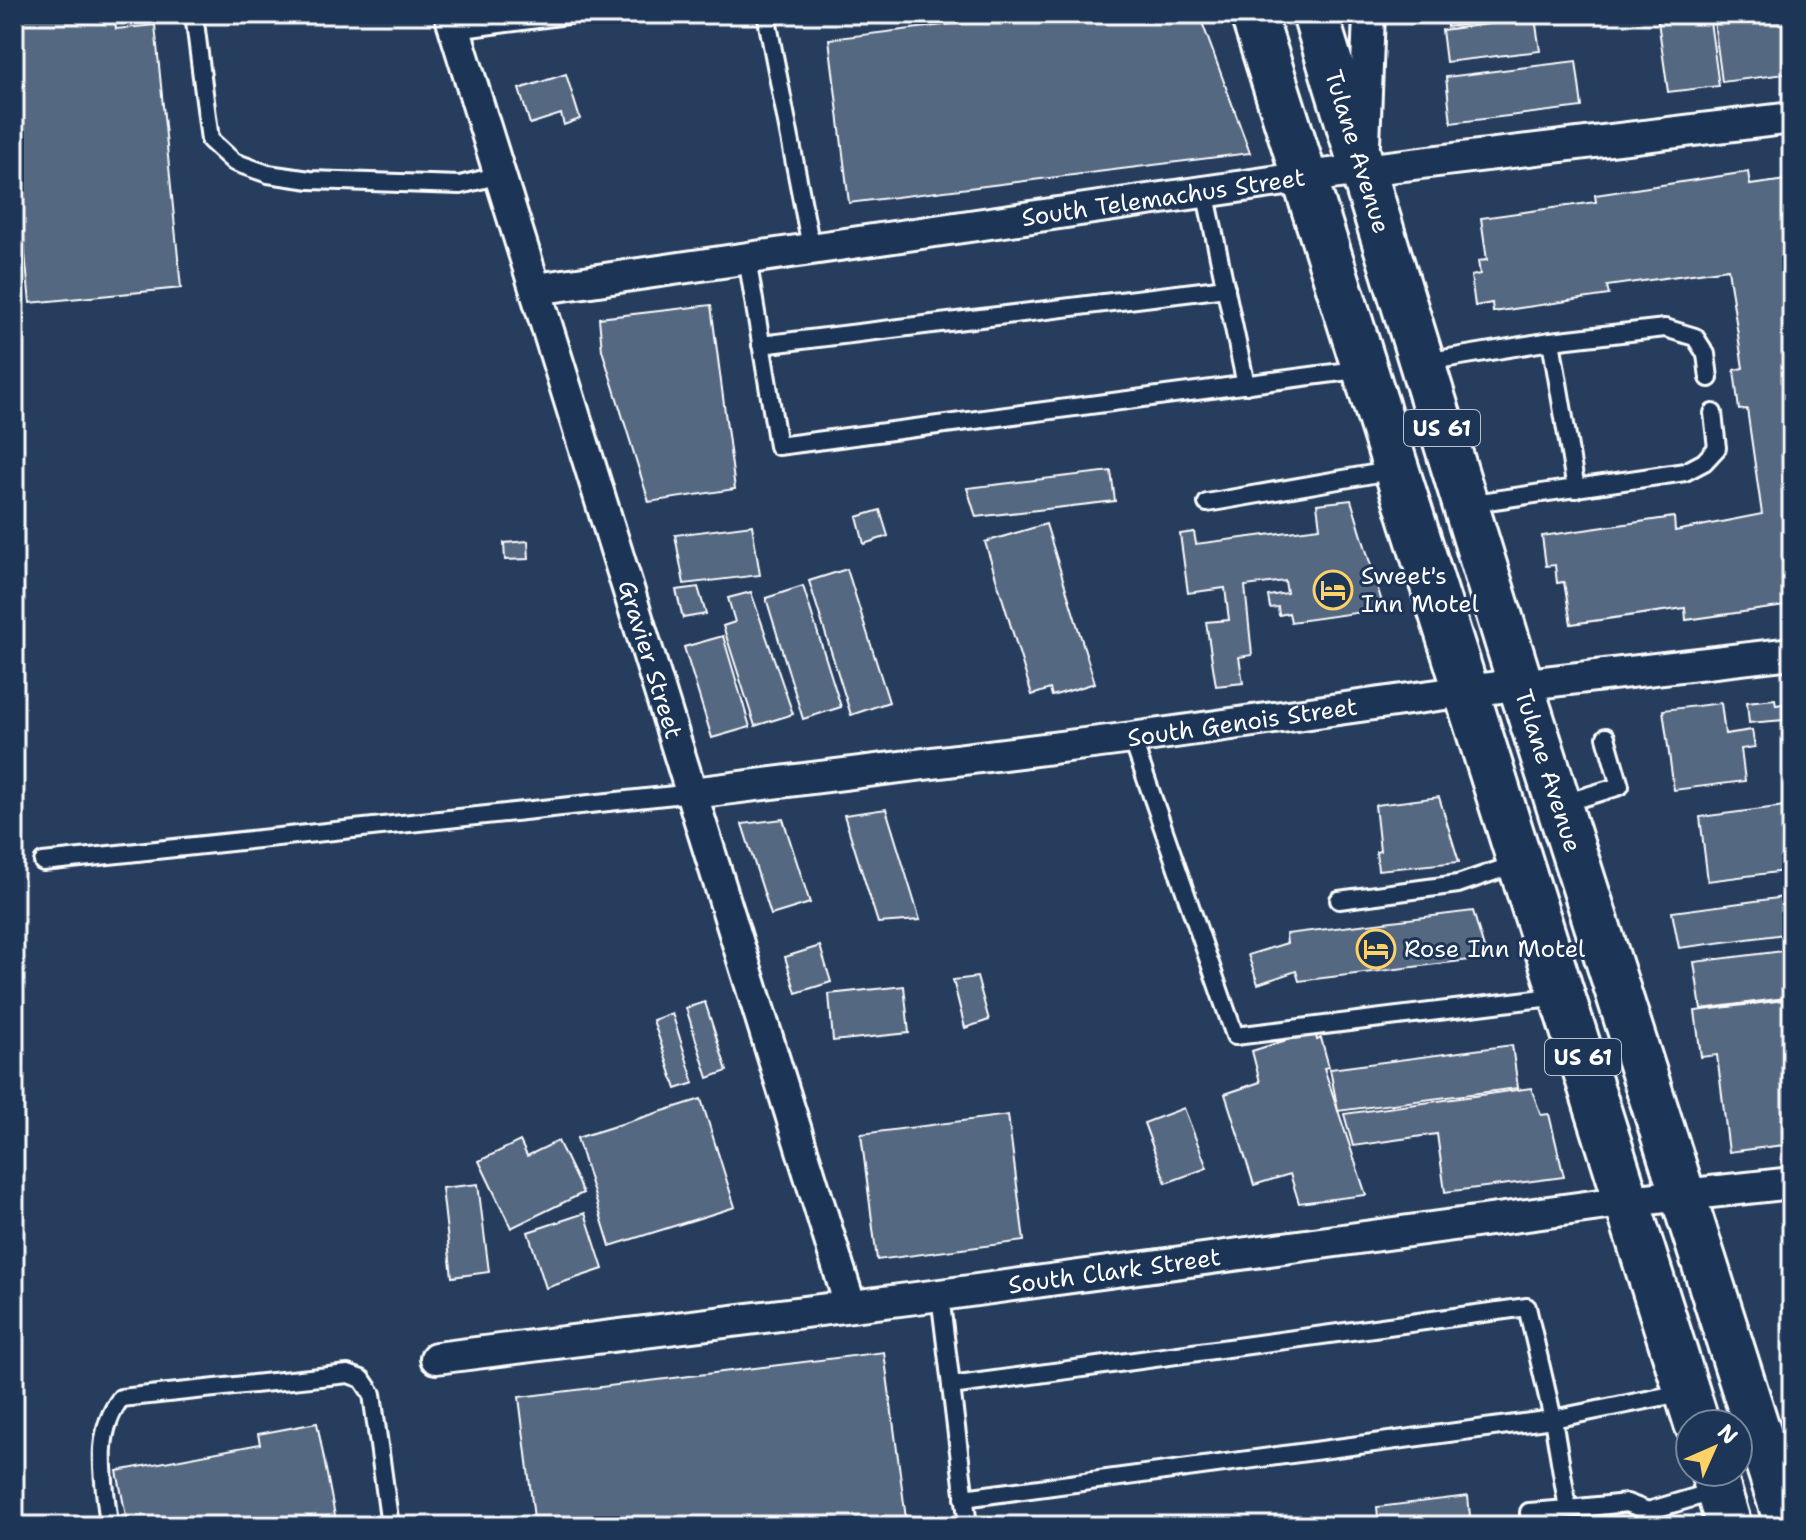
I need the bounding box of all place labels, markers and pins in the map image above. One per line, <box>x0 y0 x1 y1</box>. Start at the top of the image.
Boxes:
place label: Sweet's Inn Motel <box>1361 560 1480 620</box>
hotel icon: Sweet's Inn Motel <box>1312 569 1354 611</box>
hotel icon: Rose Inn Motel <box>1355 928 1397 970</box>
place label: Rose Inn Motel <box>1404 933 1586 965</box>

